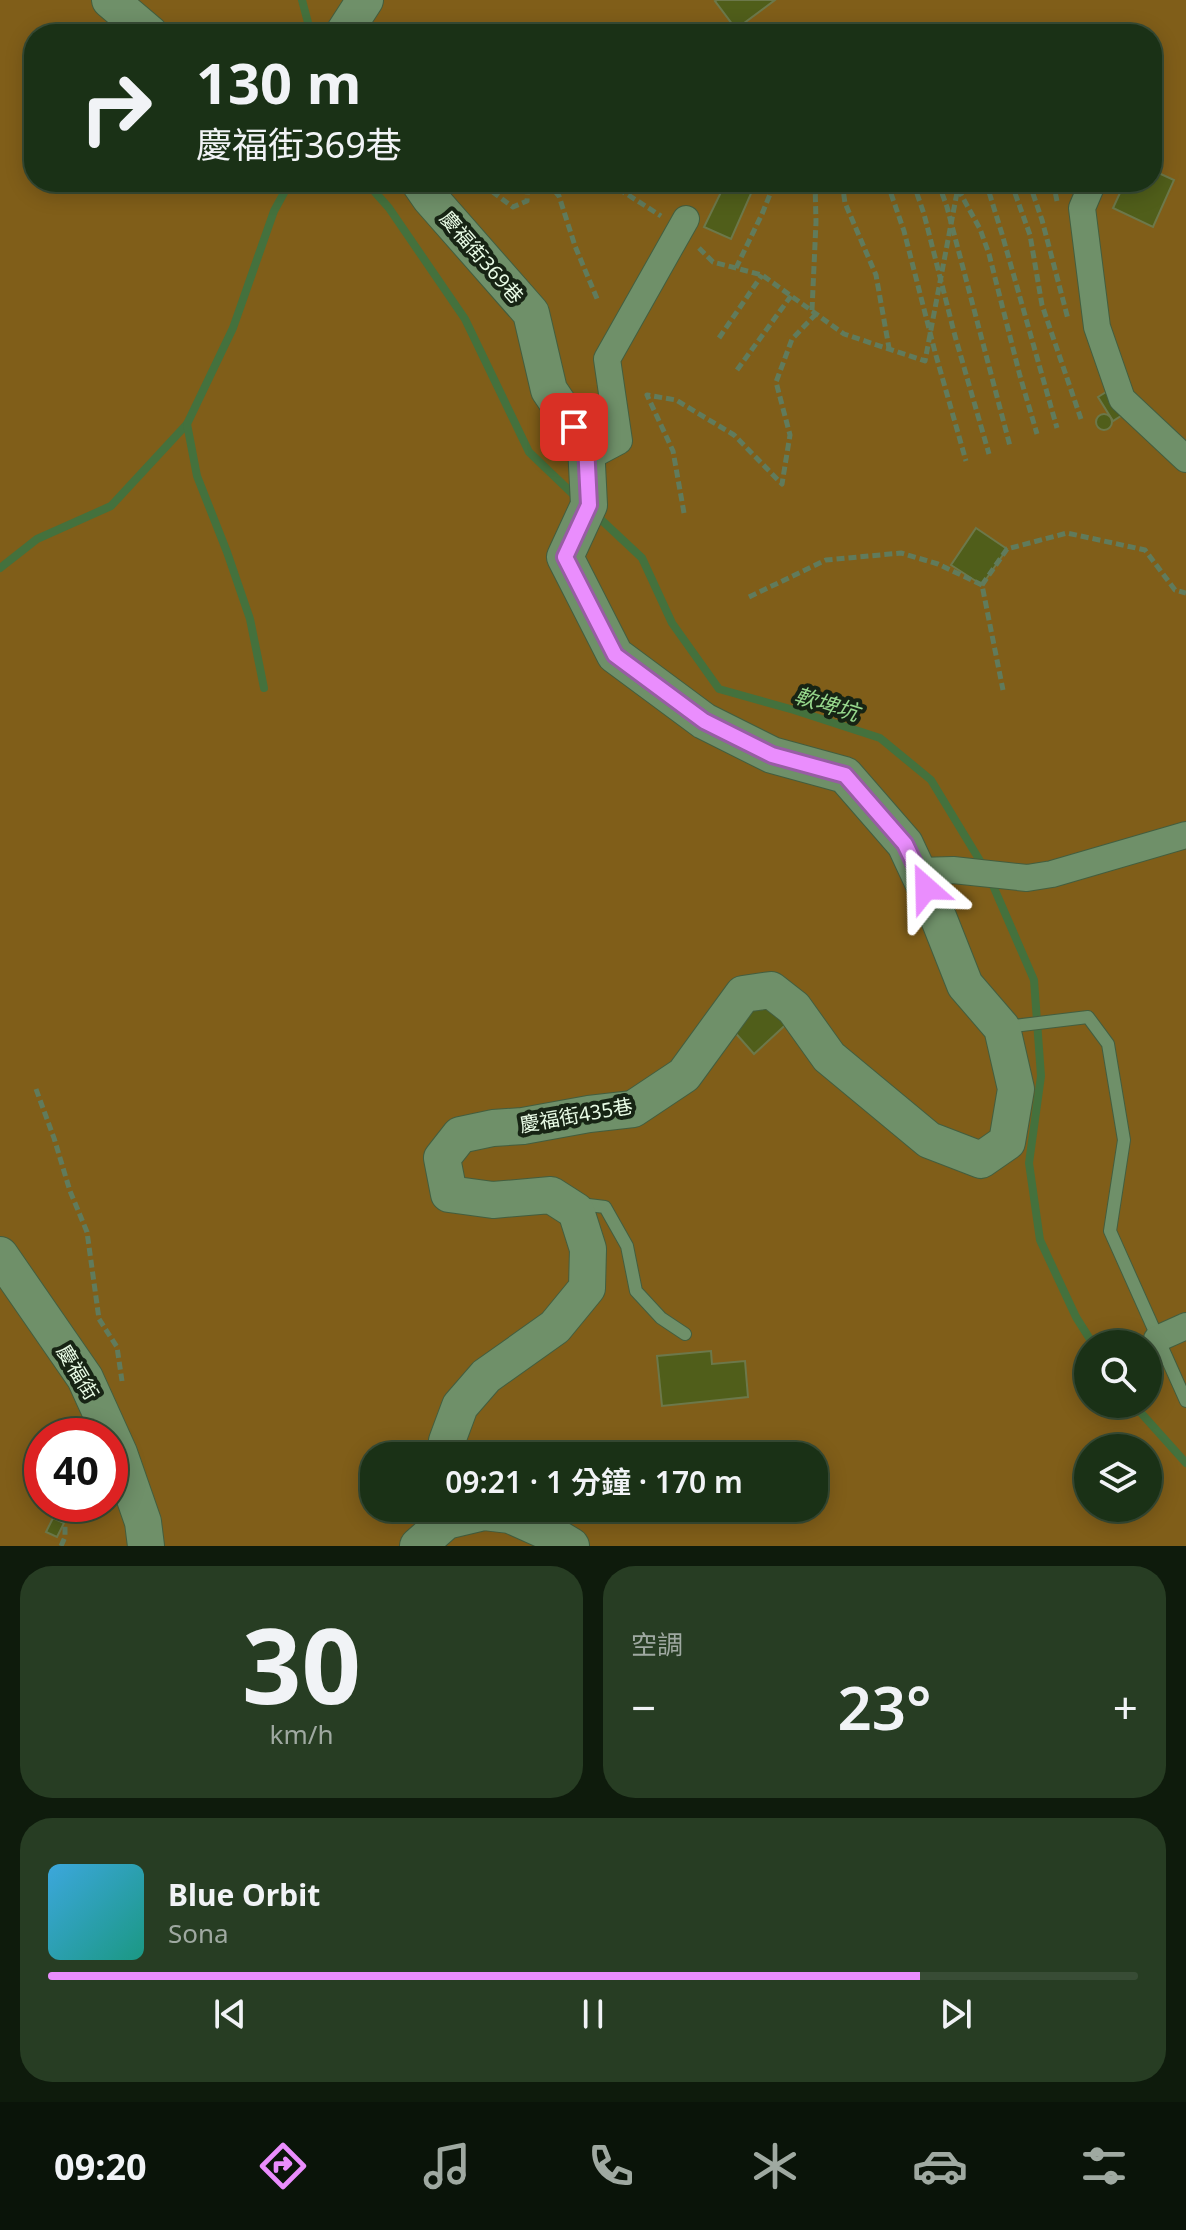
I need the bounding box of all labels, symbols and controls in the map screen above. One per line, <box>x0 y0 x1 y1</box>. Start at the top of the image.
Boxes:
text: 130 m <box>196 44 361 120</box>
icon: right <box>64 56 168 160</box>
text: 慶福街369巷 <box>196 120 402 169</box>
street label: 慶福街369巷 <box>434 205 530 309</box>
pin <box>540 393 608 461</box>
icon: arrive <box>552 405 596 449</box>
water label: 軟埤坑 <box>791 679 866 728</box>
position arrow <box>884 846 968 930</box>
street label: 慶福街435巷 <box>517 1092 635 1138</box>
map controls <box>1074 1330 1162 1522</box>
button: search <box>1074 1330 1162 1418</box>
street label: 慶福街 <box>51 1339 105 1405</box>
speed limit sign: 40 <box>24 1418 128 1522</box>
button: layers <box>1074 1434 1162 1522</box>
text: 09:21 · 1 分鐘 · 170 m <box>445 1461 743 1502</box>
text: 30 <box>242 1593 361 1734</box>
text: 空調 <box>631 1626 683 1662</box>
text: 23° <box>837 1666 932 1748</box>
text: − <box>631 1677 656 1737</box>
text: + <box>1113 1677 1138 1737</box>
text: km/h <box>270 1716 333 1752</box>
text: Blue Orbit <box>168 1874 320 1915</box>
text: Sona <box>168 1915 229 1951</box>
icon: previous <box>208 1992 252 2036</box>
icon: pause <box>571 1992 615 2036</box>
icon: next <box>934 1992 978 2036</box>
icon: directions <box>255 2138 311 2194</box>
icon: music <box>419 2138 475 2194</box>
icon: phone <box>583 2138 639 2194</box>
icon: climate <box>747 2138 803 2194</box>
icon: car <box>912 2138 968 2194</box>
icon: filters <box>1076 2138 1132 2194</box>
text: 09:20 <box>54 2142 147 2191</box>

